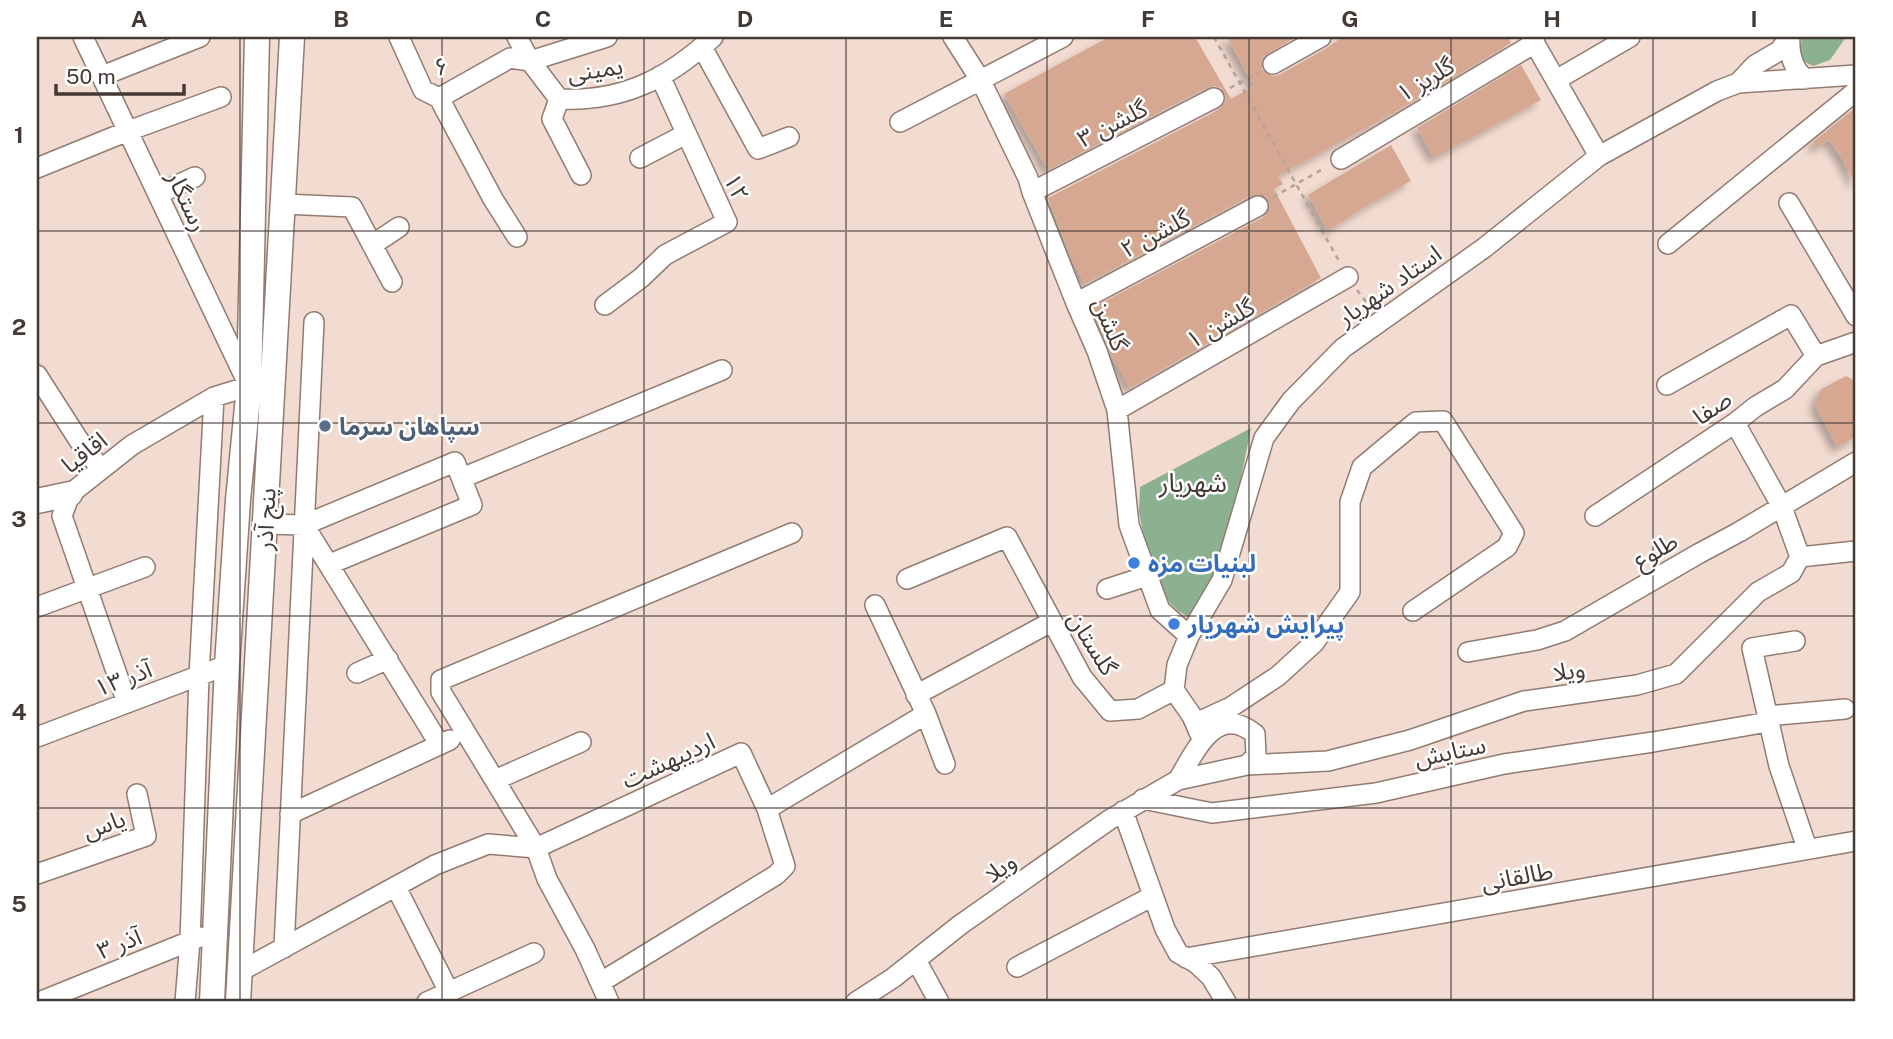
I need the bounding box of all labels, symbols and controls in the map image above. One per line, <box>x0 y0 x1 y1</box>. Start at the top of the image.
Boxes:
text: A <box>131 5 148 32</box>
text: B <box>333 5 349 32</box>
text: C <box>535 5 551 32</box>
text: D <box>737 5 753 32</box>
text: E <box>939 5 953 32</box>
text: F <box>1141 5 1155 32</box>
text: G <box>1341 5 1359 32</box>
text: H <box>1543 5 1561 32</box>
text: I <box>1750 5 1758 32</box>
street label: ۶ <box>430 50 452 82</box>
street label: گلریز ۱ <box>1391 50 1460 108</box>
street label: یمینی <box>565 51 625 87</box>
scale bar <box>56 52 184 96</box>
text: 50 m <box>66 64 116 89</box>
street label: گلشن ۳ <box>1072 93 1153 152</box>
text: 1 <box>14 121 24 148</box>
street label: رستگار <box>160 165 214 236</box>
street label: ۱۲ <box>718 169 756 205</box>
street label: گلشن ۲ <box>1116 203 1195 263</box>
street label: استاد شهریار <box>1331 239 1447 332</box>
street label: گلشن ۱ <box>1181 292 1260 354</box>
street label: گلشن <box>1087 293 1135 356</box>
text: 2 <box>12 313 26 340</box>
street label: صفا <box>1687 384 1737 430</box>
place label: سپاهان سرما <box>339 412 480 443</box>
marker: سپاهان سرما <box>317 418 333 434</box>
street label: اقاقیا <box>56 426 112 479</box>
district label: شهریار <box>1158 467 1227 498</box>
street label: پنج آذر <box>249 487 285 552</box>
text: 3 <box>11 505 27 532</box>
street label: طلوع <box>1628 526 1684 577</box>
place label: لبنیات مزه <box>1148 549 1256 578</box>
marker: لبنیات مزه <box>1126 555 1142 571</box>
street label: گلستان <box>1062 606 1124 682</box>
place label: پیرایش شهریار <box>1187 610 1344 641</box>
marker: پیرایش شهریار <box>1166 616 1182 632</box>
street label: ۱۳ آذر <box>90 654 157 703</box>
street label: ویلا <box>1551 654 1587 687</box>
text: 4 <box>11 698 27 725</box>
street label: اردیبهشت <box>617 726 719 795</box>
street label: ستایش <box>1412 730 1488 772</box>
street label: یاس <box>79 804 129 844</box>
street label: ویلا <box>979 846 1022 889</box>
street label: طالقانی <box>1479 856 1555 896</box>
text: 5 <box>11 890 27 917</box>
street label: آذر ۳ <box>93 921 147 965</box>

